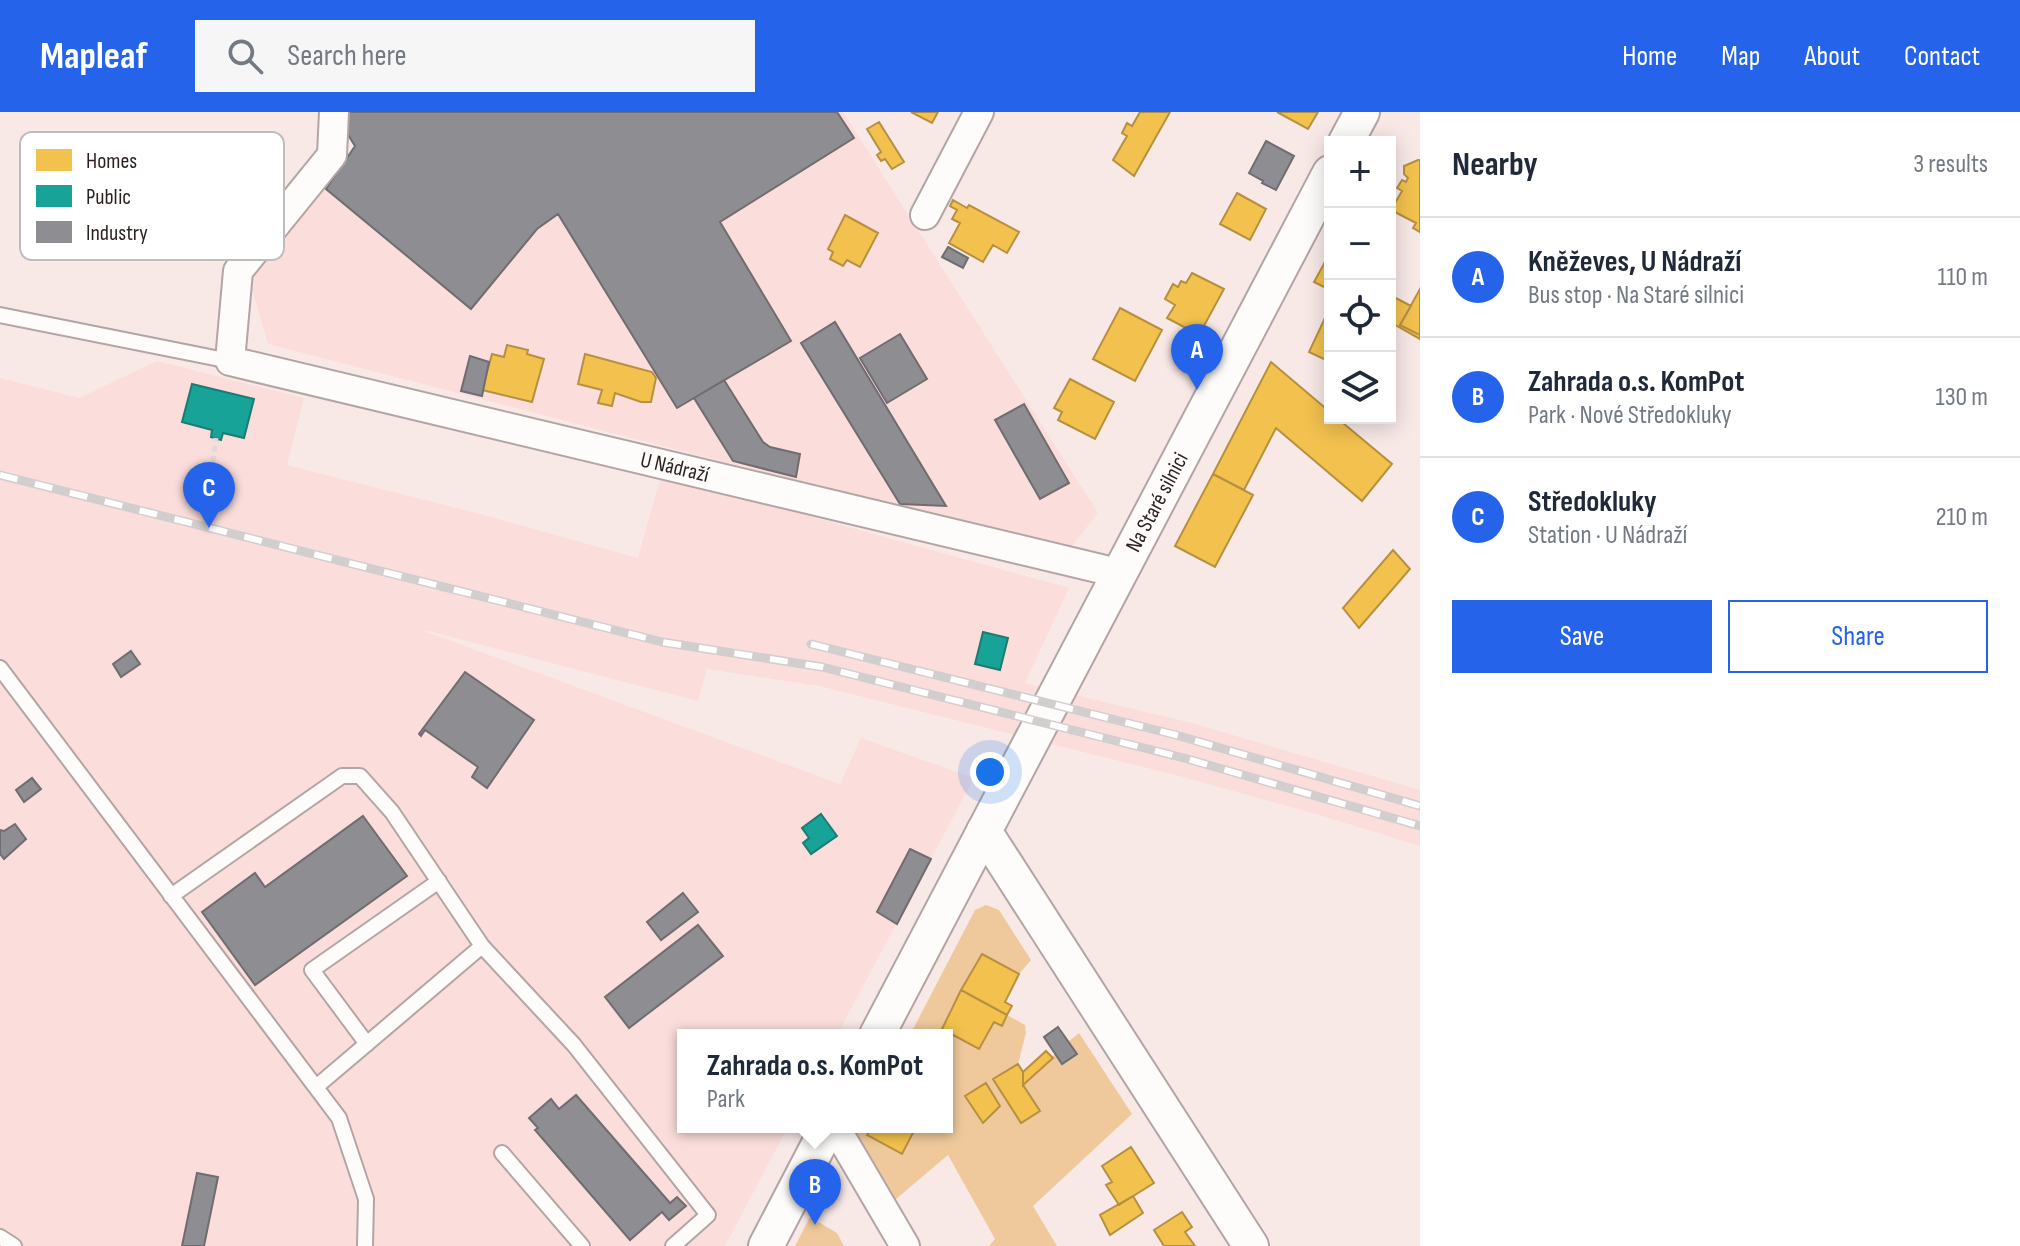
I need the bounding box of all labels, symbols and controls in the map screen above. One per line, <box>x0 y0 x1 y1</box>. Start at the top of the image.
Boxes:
search box <box>195 20 755 92</box>
text: Mapleaf <box>40 34 147 79</box>
icon: search <box>223 34 267 78</box>
text: Search here <box>287 38 407 74</box>
text: Home <box>1622 40 1677 73</box>
text: Map <box>1721 40 1760 73</box>
text: About <box>1804 40 1860 73</box>
text: Contact <box>1904 40 1980 73</box>
legend <box>20 132 284 260</box>
map controls <box>1324 136 1396 424</box>
button: + <box>1324 136 1396 208</box>
text: Nearby <box>1452 144 1538 185</box>
text: Homes <box>86 148 137 175</box>
text: 3 results <box>1913 149 1988 180</box>
text: Public <box>86 184 131 211</box>
button: − <box>1324 208 1396 280</box>
text: Industry <box>86 220 148 247</box>
text: Kněževes, U Nádraží <box>1528 244 1741 280</box>
text: A <box>1472 262 1484 293</box>
text: 110 m <box>1937 262 1988 293</box>
button: locate <box>1324 280 1396 352</box>
text: Bus stop · Na Staré silnici <box>1528 280 1744 311</box>
pin: A <box>1171 324 1223 390</box>
button: layers <box>1324 352 1396 424</box>
text: Zahrada o.s. KomPot <box>1528 364 1744 400</box>
text: B <box>1472 382 1484 413</box>
text: 130 m <box>1936 382 1988 413</box>
text: Park · Nové Středokluky <box>1528 400 1732 431</box>
street label: U Nádraží <box>638 446 713 489</box>
street label: Na Staré silnici <box>1120 448 1194 556</box>
pin: C <box>183 462 235 528</box>
text: Středokluky <box>1528 484 1656 520</box>
text: C <box>1471 502 1485 533</box>
text: 210 m <box>1936 502 1988 533</box>
text: Station · U Nádraží <box>1528 520 1687 551</box>
button: Save <box>1452 600 1712 673</box>
button: Share <box>1728 600 1988 673</box>
your location <box>970 752 1010 792</box>
popup <box>677 1029 953 1133</box>
text: Zahrada o.s. KomPot <box>707 1048 923 1084</box>
text: Park <box>707 1084 745 1115</box>
pin: B <box>789 1159 841 1225</box>

